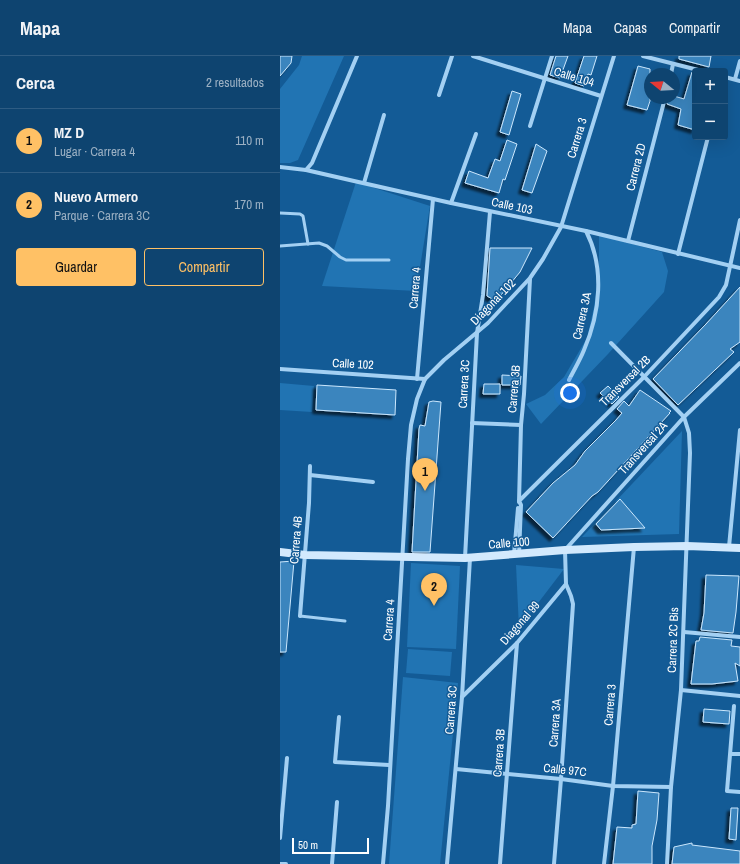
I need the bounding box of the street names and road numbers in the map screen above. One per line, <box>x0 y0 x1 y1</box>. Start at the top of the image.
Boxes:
street label: Calle 104 <box>552 63 597 91</box>
street label: Carrera 3 <box>563 116 591 160</box>
street label: Carrera 2D <box>622 141 650 193</box>
street label: Calle 103 <box>490 194 534 218</box>
street label: Carrera 4 <box>405 266 425 309</box>
street label: Diagonal 102 <box>467 275 519 329</box>
street label: Carrera 3A <box>569 290 595 341</box>
street label: Transversal 2B <box>596 352 654 410</box>
street label: Calle 102 <box>332 355 374 373</box>
street label: Carrera 3C <box>455 359 473 409</box>
street label: Carrera 3B <box>504 364 524 414</box>
street label: Transversal 2A <box>615 418 671 478</box>
street label: Carrera 4B <box>286 515 306 565</box>
street label: Calle 100 <box>488 533 530 553</box>
street label: Carrera 4 <box>380 598 398 641</box>
street label: Diagonal 99 <box>497 598 543 648</box>
street label: Carrera 2C Bis <box>664 607 682 673</box>
street label: Carrera 3 <box>600 684 620 726</box>
street label: Carrera 3C <box>441 685 461 735</box>
street label: Carrera 3A <box>545 698 565 748</box>
street label: Carrera 3B <box>489 728 509 778</box>
street label: Calle 97C <box>543 760 587 780</box>

